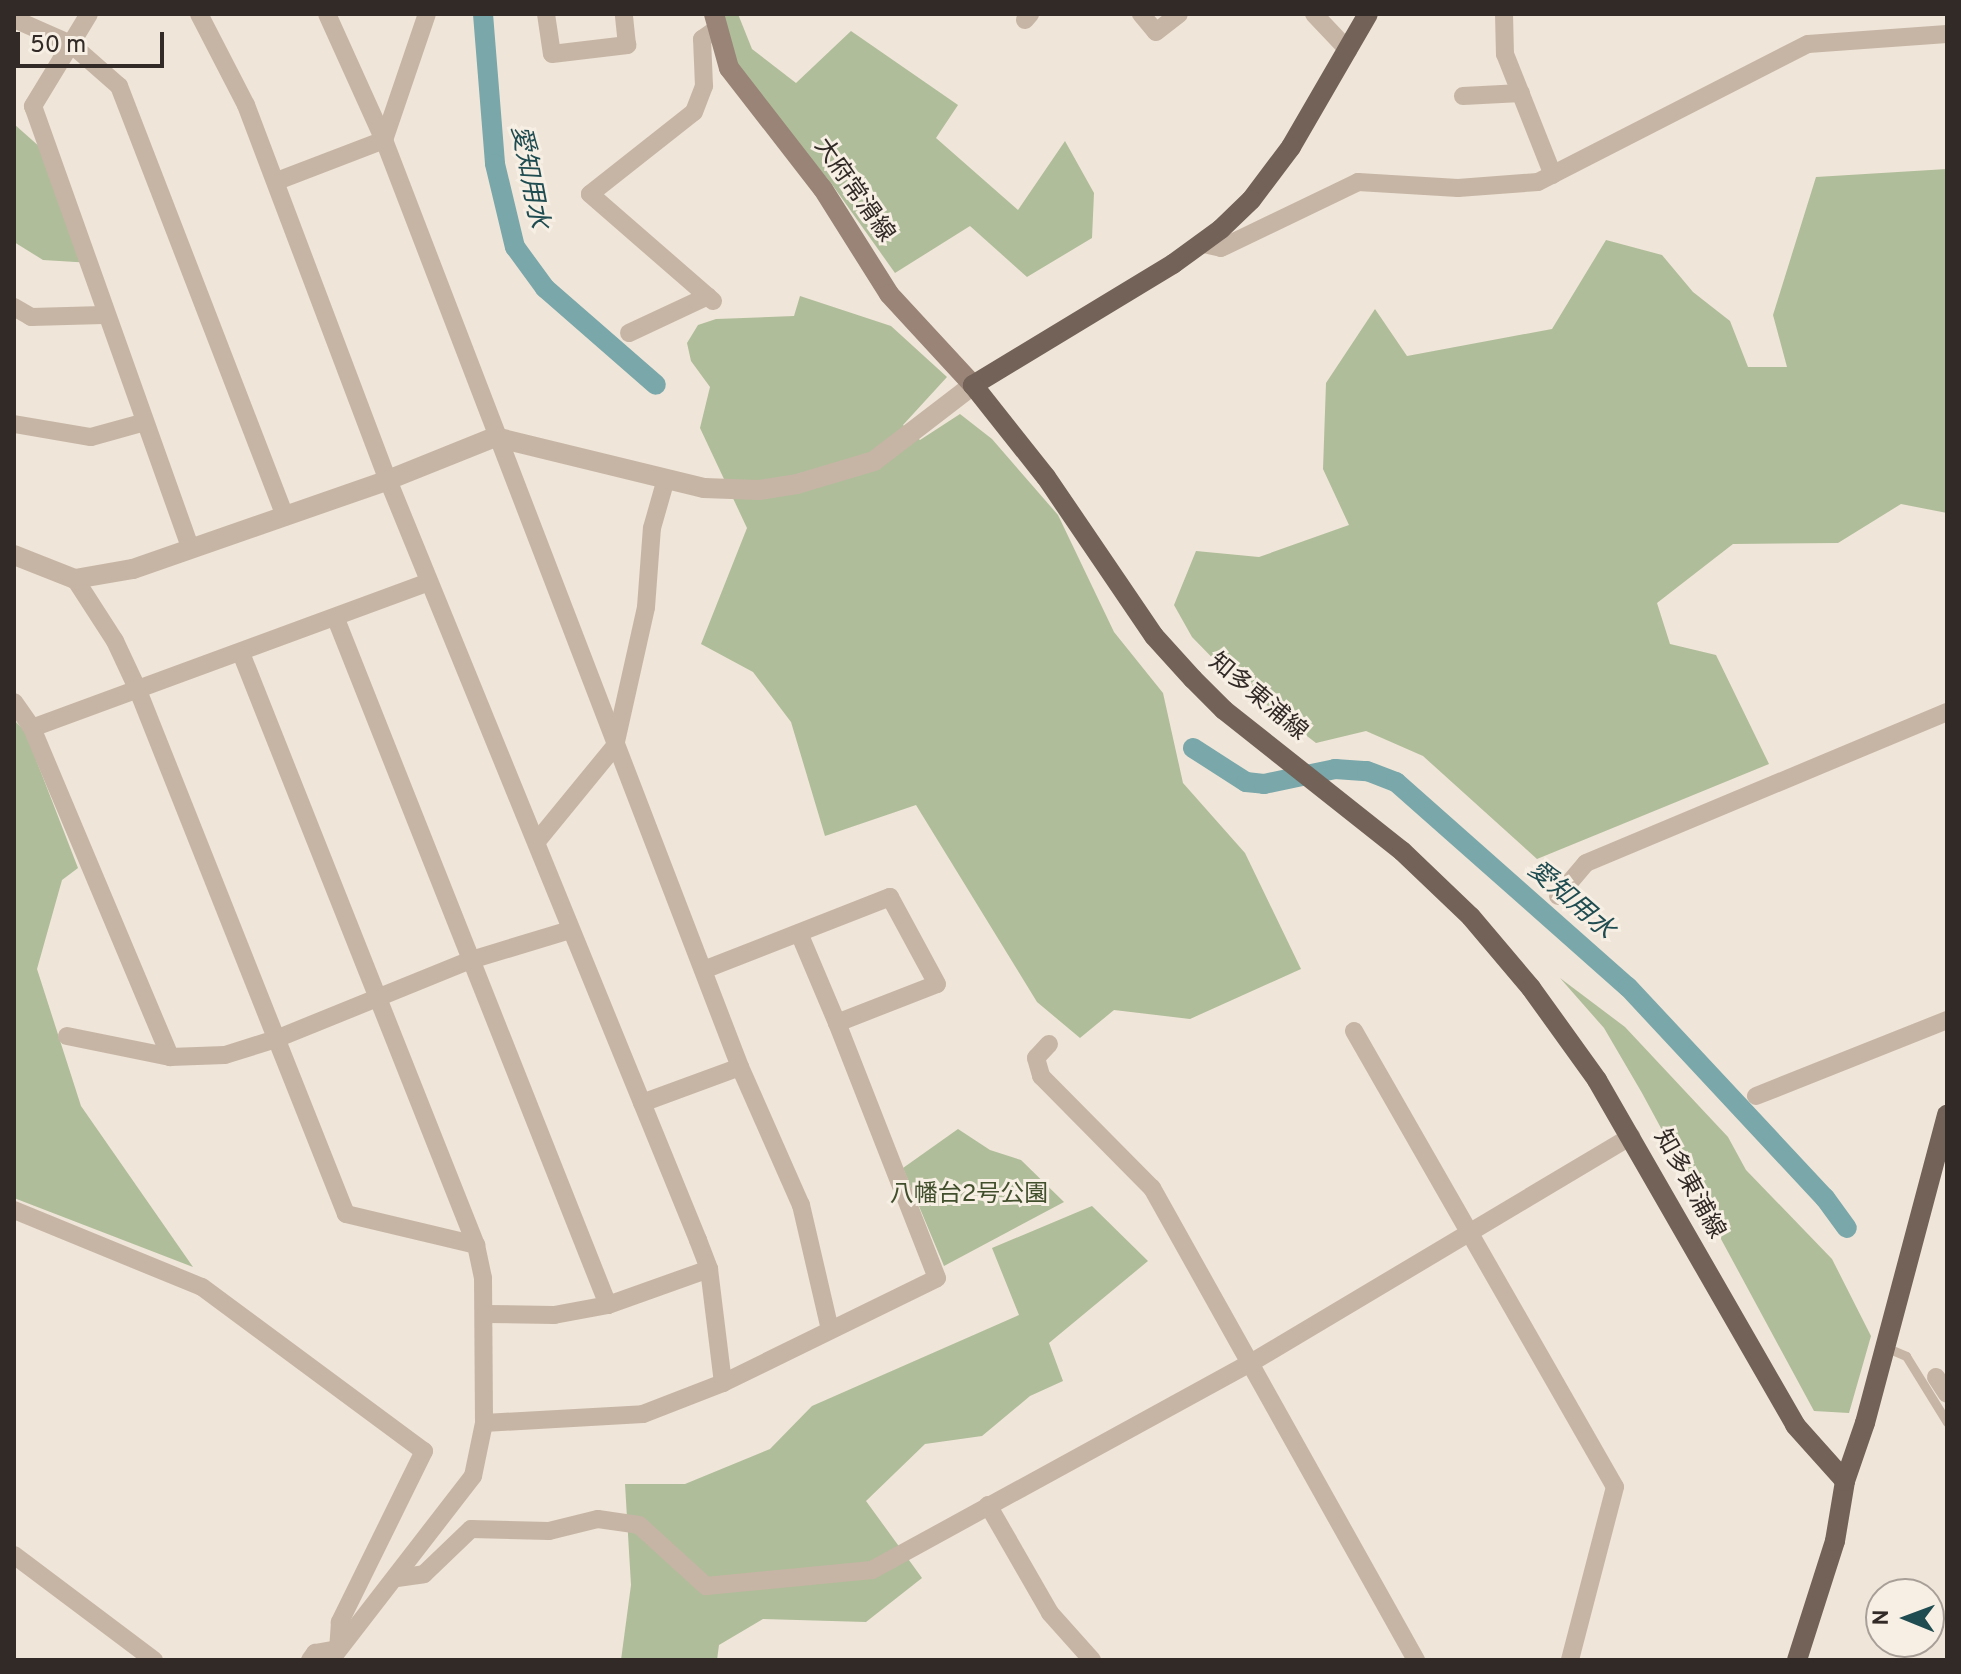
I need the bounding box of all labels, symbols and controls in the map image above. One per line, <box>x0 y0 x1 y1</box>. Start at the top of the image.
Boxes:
scale bar <box>20 16 168 66</box>
text: 50 m <box>30 31 86 61</box>
water label: 愛知用水 <box>503 123 553 231</box>
street label: 大府常滑線 <box>807 134 899 248</box>
street label: 知多東浦線 <box>1202 648 1312 748</box>
water label: 愛知用水 <box>1521 855 1619 947</box>
street label: 知多東浦線 <box>1646 1126 1730 1244</box>
park label: 八幡台2号公園 <box>890 1182 1048 1210</box>
north arrow <box>1865 1578 1945 1658</box>
text: N <box>1869 1609 1896 1626</box>

